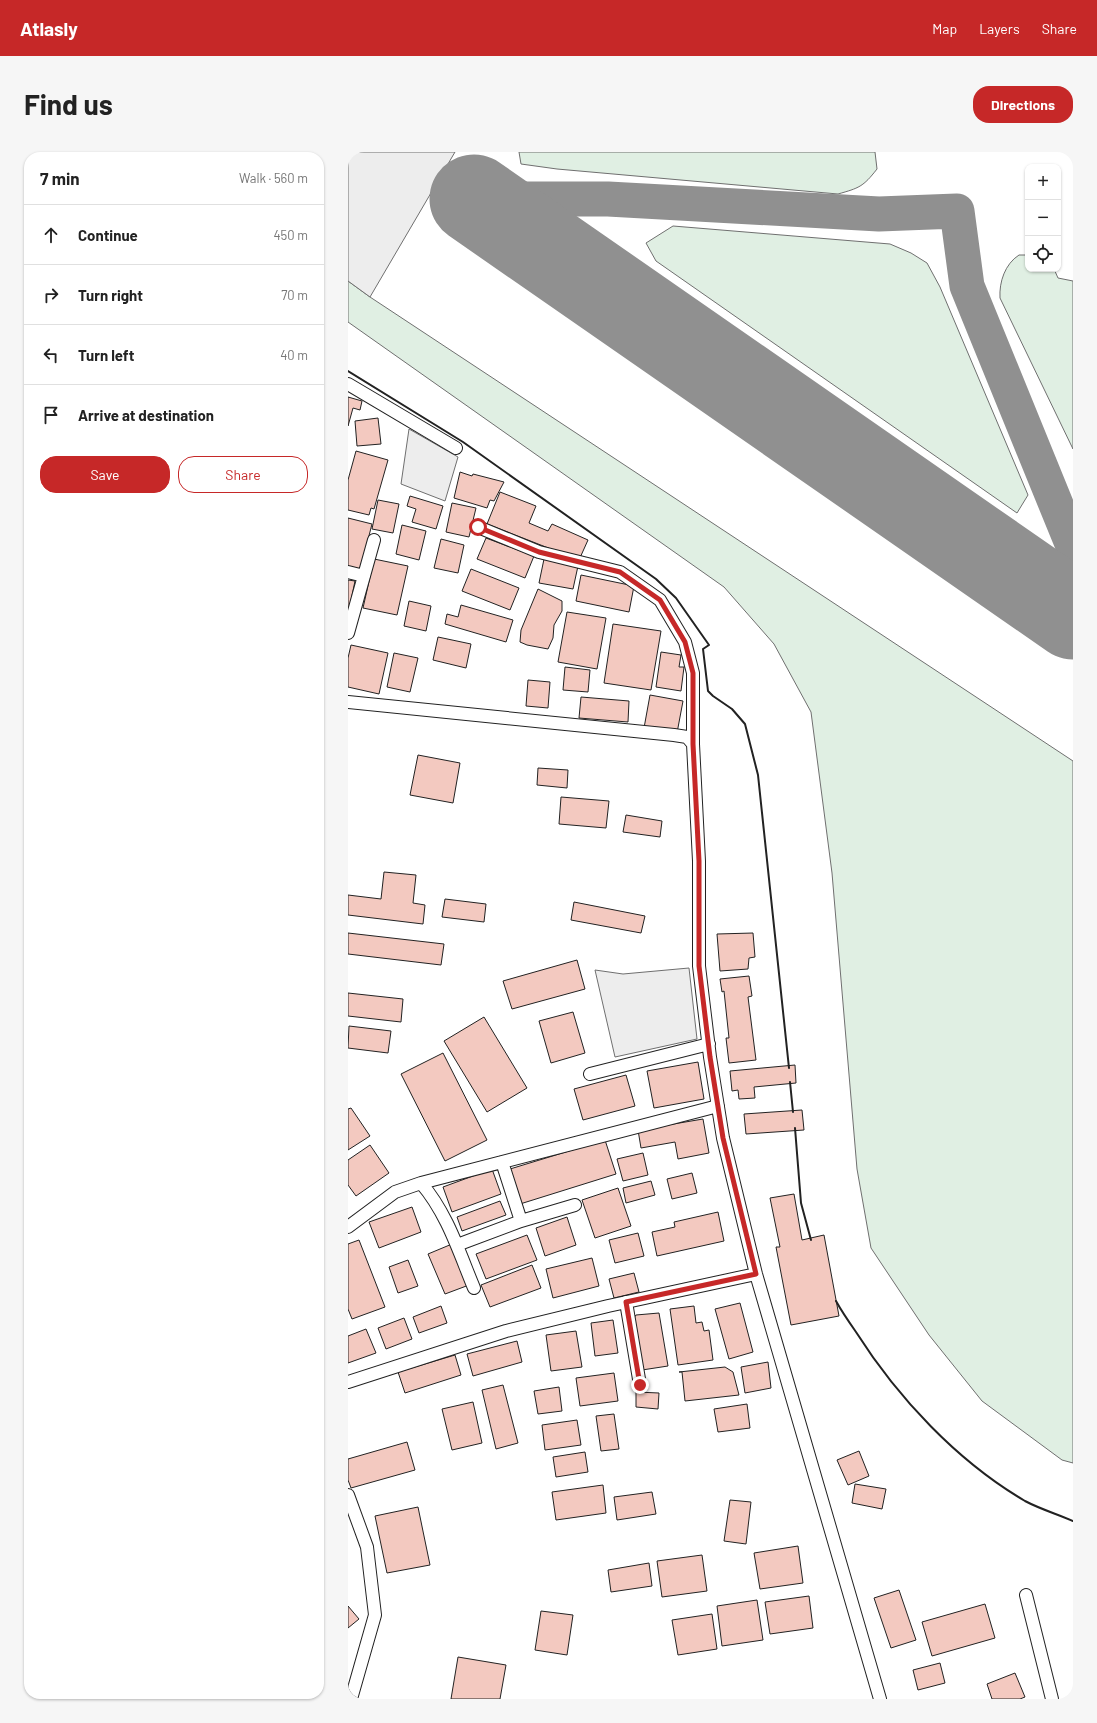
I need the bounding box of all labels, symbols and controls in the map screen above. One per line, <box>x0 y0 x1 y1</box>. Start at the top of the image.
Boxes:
text: Atlasly <box>20 17 78 40</box>
text: Map <box>932 20 957 37</box>
text: Layers <box>979 20 1020 37</box>
text: Share <box>1042 20 1077 37</box>
button: Directions <box>973 86 1073 123</box>
text: Find us <box>24 87 113 121</box>
map controls <box>1025 164 1061 272</box>
button: + <box>1025 164 1061 200</box>
text: 7 min <box>40 168 80 188</box>
text: Walk · 560 m <box>239 170 308 186</box>
button: − <box>1025 200 1061 236</box>
icon: ahead <box>40 224 62 246</box>
text: Continue <box>78 226 138 244</box>
text: 450 m <box>273 227 308 243</box>
button: locate <box>1025 236 1061 272</box>
icon: right <box>40 284 62 306</box>
text: Turn right <box>78 286 143 304</box>
text: 70 m <box>281 287 308 303</box>
icon: left <box>40 344 62 366</box>
text: Turn left <box>78 346 134 364</box>
text: 40 m <box>280 347 308 363</box>
icon: arrive <box>40 404 62 426</box>
text: Arrive at destination <box>78 406 214 424</box>
button: Save <box>40 456 170 493</box>
button: Share <box>178 456 308 493</box>
route start <box>469 518 487 536</box>
route end <box>631 1376 649 1394</box>

